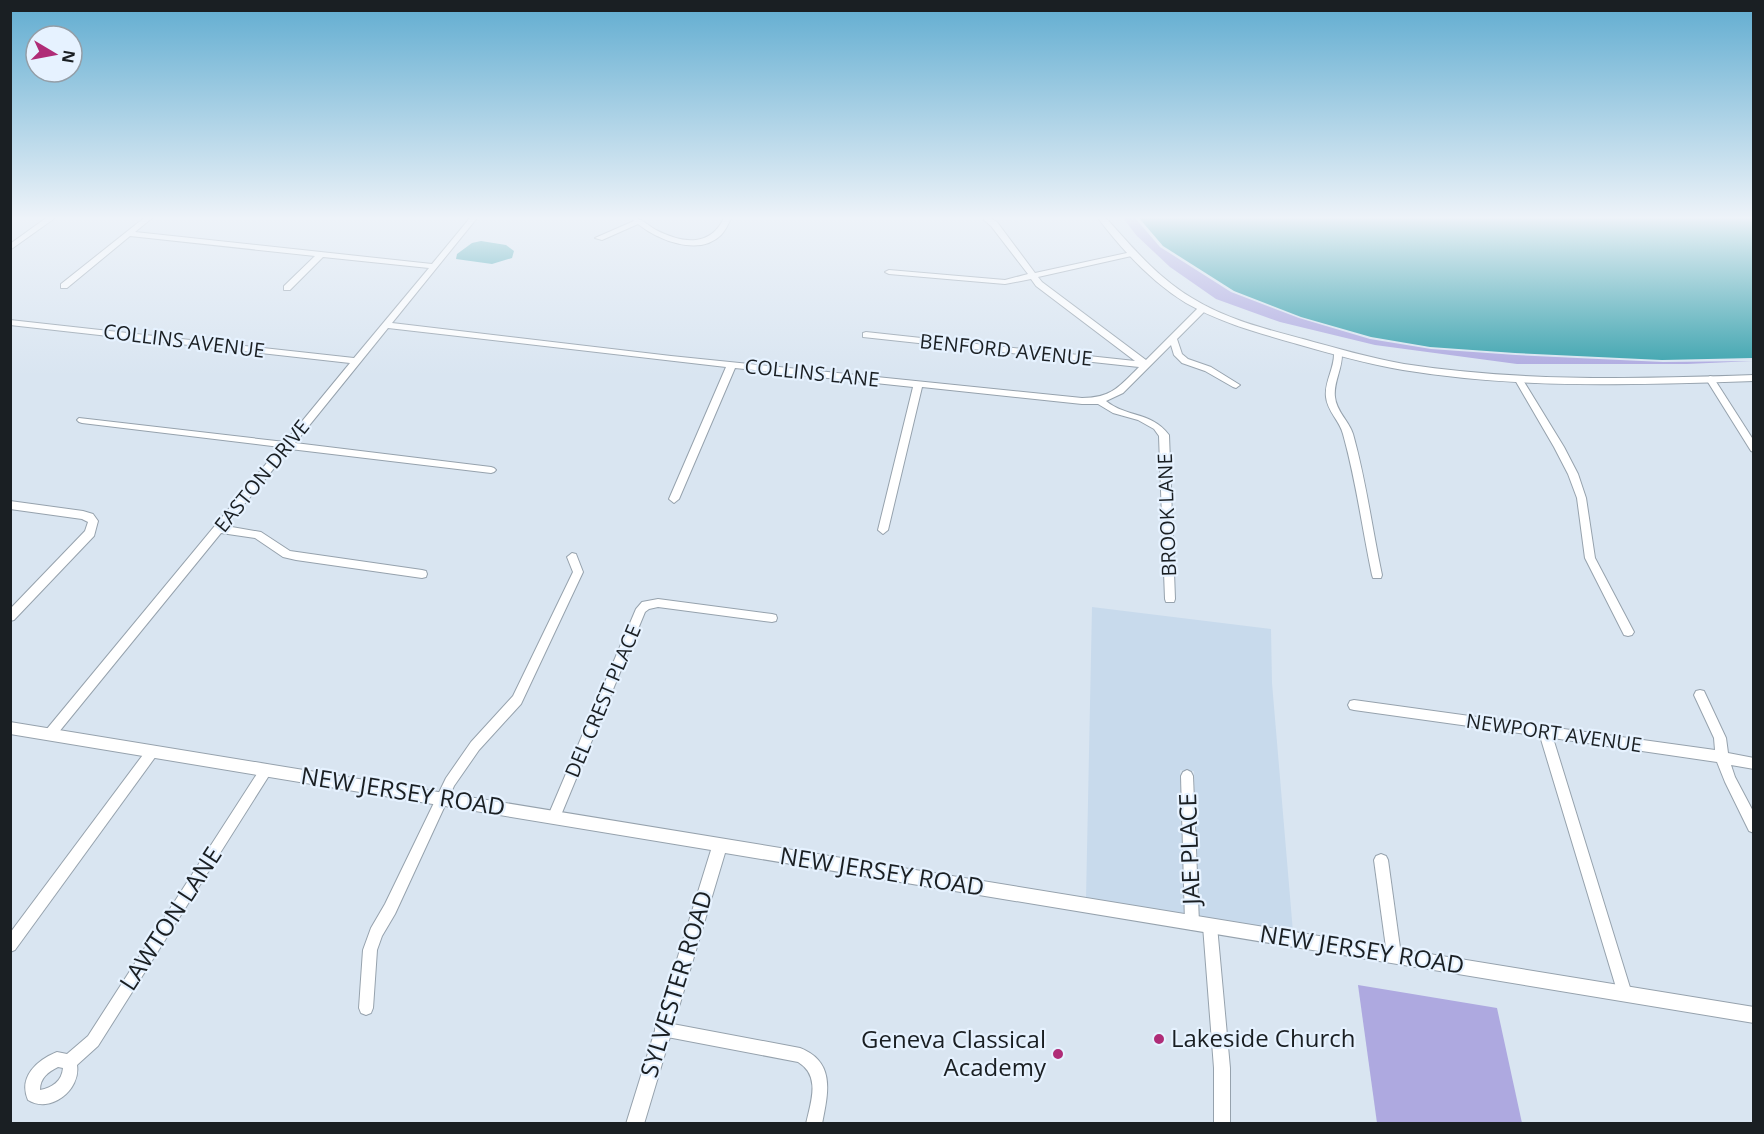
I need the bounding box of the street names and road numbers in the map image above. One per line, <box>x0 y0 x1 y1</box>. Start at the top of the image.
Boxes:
street label: COLLINS AVENUE <box>102 317 266 364</box>
street label: BENFORD AVENUE <box>918 327 1094 372</box>
street label: COLLINS LANE <box>743 352 881 393</box>
street label: EASTON DRIVE <box>208 414 315 537</box>
street label: BROOK LANE <box>1151 453 1182 577</box>
street label: DEL CREST PLACE <box>558 620 647 781</box>
street label: NEWPORT AVENUE <box>1464 707 1644 758</box>
street label: NEW JERSEY ROAD <box>299 758 508 823</box>
street label: JAE PLACE <box>1170 793 1207 907</box>
street label: NEW JERSEY ROAD <box>778 838 987 903</box>
street label: LAWTON LANE <box>111 840 229 996</box>
street label: SYLVESTER ROAD <box>631 886 720 1081</box>
street label: NEW JERSEY ROAD <box>1258 916 1467 981</box>

